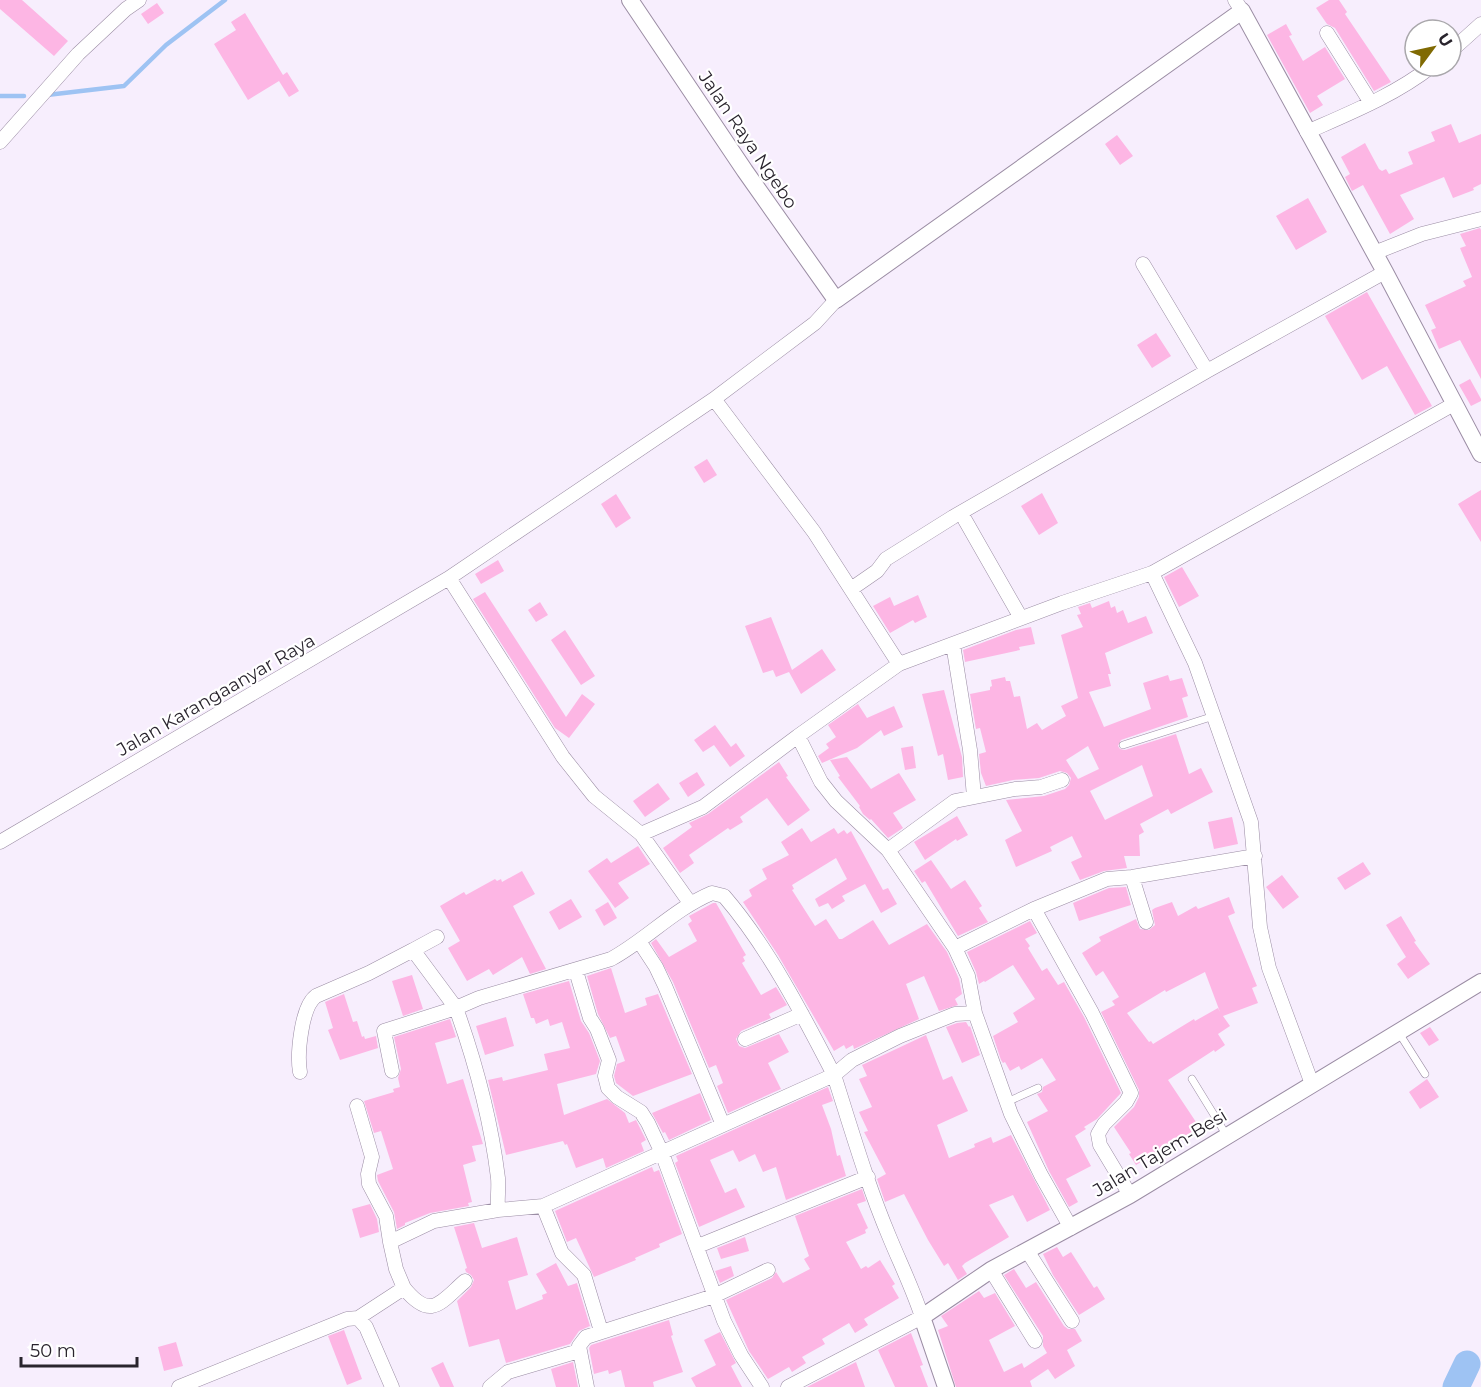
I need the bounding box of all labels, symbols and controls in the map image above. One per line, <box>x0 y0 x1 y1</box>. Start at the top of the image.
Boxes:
north arrow <box>1403 18 1463 78</box>
text: U <box>1434 30 1457 51</box>
street label: Jalan Raya Ngebo <box>693 66 802 213</box>
street label: Jalan Karangaanyar Raya <box>112 629 319 761</box>
street label: Jalan Tajem-Besi <box>1088 1104 1231 1202</box>
scale bar <box>21 1330 136 1368</box>
text: 50 m <box>30 1340 76 1362</box>

